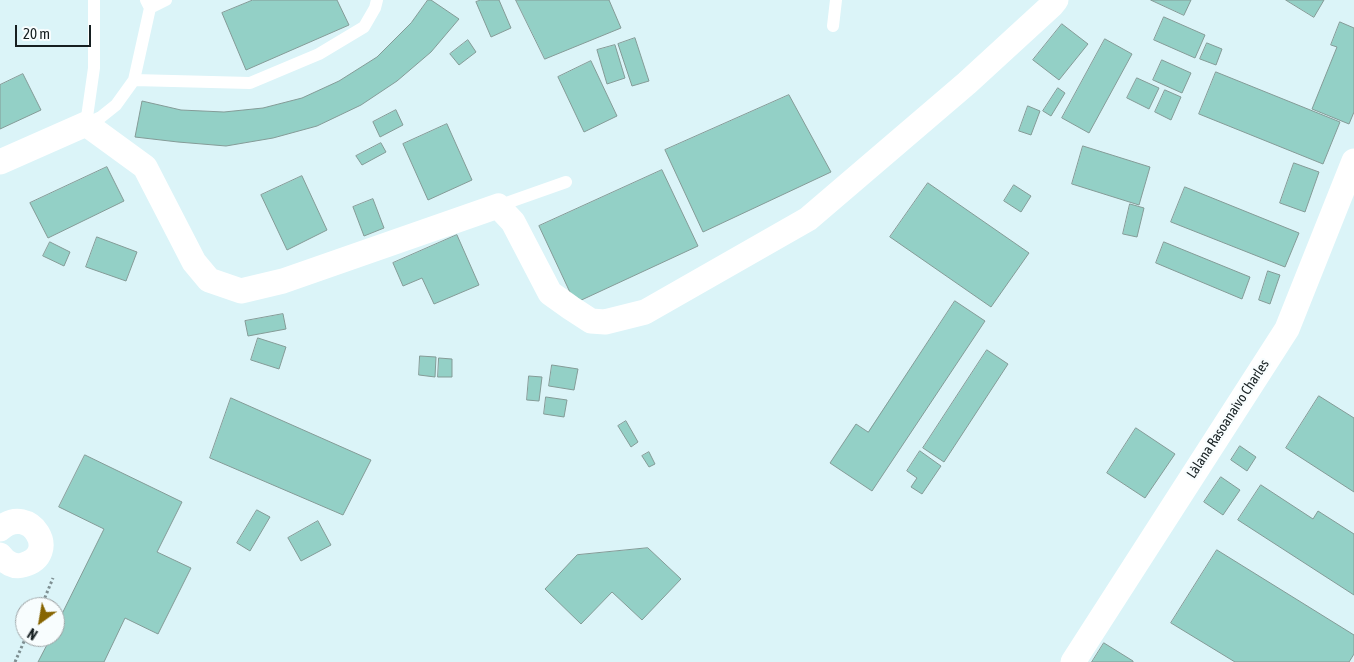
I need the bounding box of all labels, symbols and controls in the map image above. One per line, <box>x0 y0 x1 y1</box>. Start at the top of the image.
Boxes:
scale bar <box>18 15 94 47</box>
text: 20 m <box>23 25 50 42</box>
street label: Làlana Rasoanaivo Charles <box>1183 356 1273 482</box>
north arrow <box>15 597 65 647</box>
text: N <box>25 625 40 643</box>

